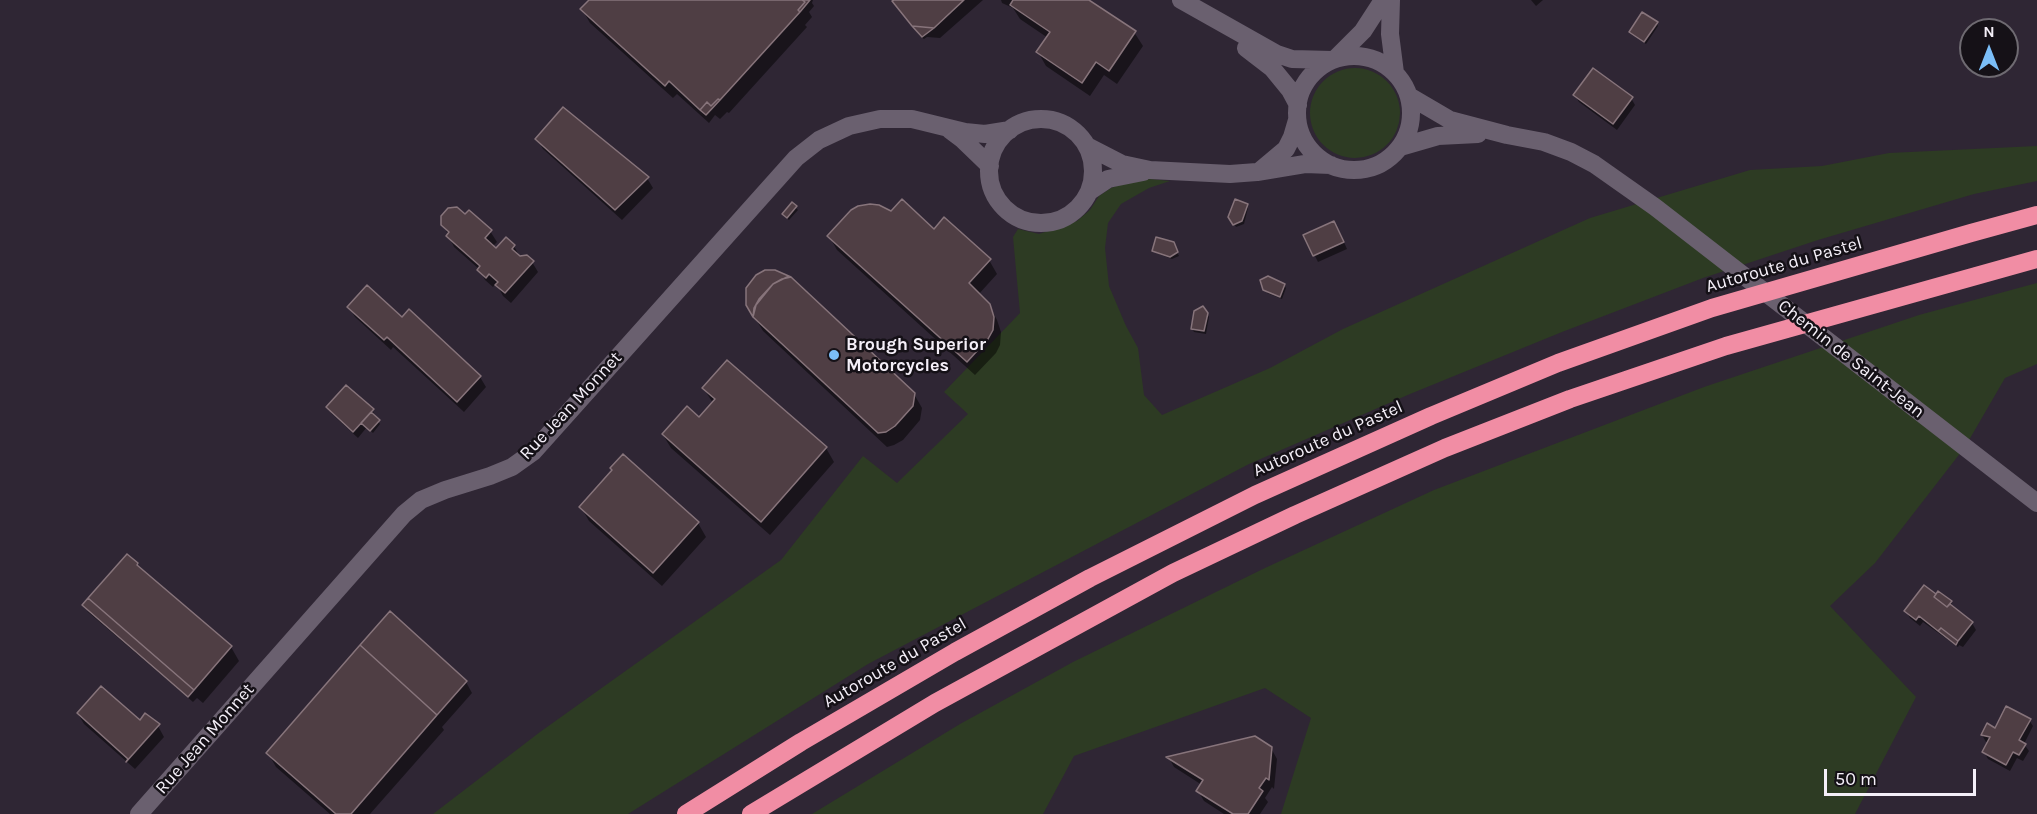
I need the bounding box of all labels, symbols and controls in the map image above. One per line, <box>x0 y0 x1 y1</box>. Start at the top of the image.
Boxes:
north arrow <box>1959 18 2019 78</box>
text: N <box>1983 22 1995 41</box>
street label: Autoroute du Pastel <box>1703 232 1865 298</box>
street label: Chemin de Saint-Jean <box>1773 295 1929 423</box>
place label: Brough Superior Motorcycles <box>846 334 986 376</box>
street label: Rue Jean Monnet <box>515 348 627 464</box>
marker: Brough Superior Motorcycles <box>827 348 841 362</box>
street label: Autoroute du Pastel <box>1250 396 1406 482</box>
street label: Autoroute du Pastel <box>820 613 970 713</box>
street label: Rue Jean Monnet <box>151 679 259 799</box>
scale bar <box>1827 757 1978 795</box>
text: 50 m <box>1835 768 1877 790</box>

